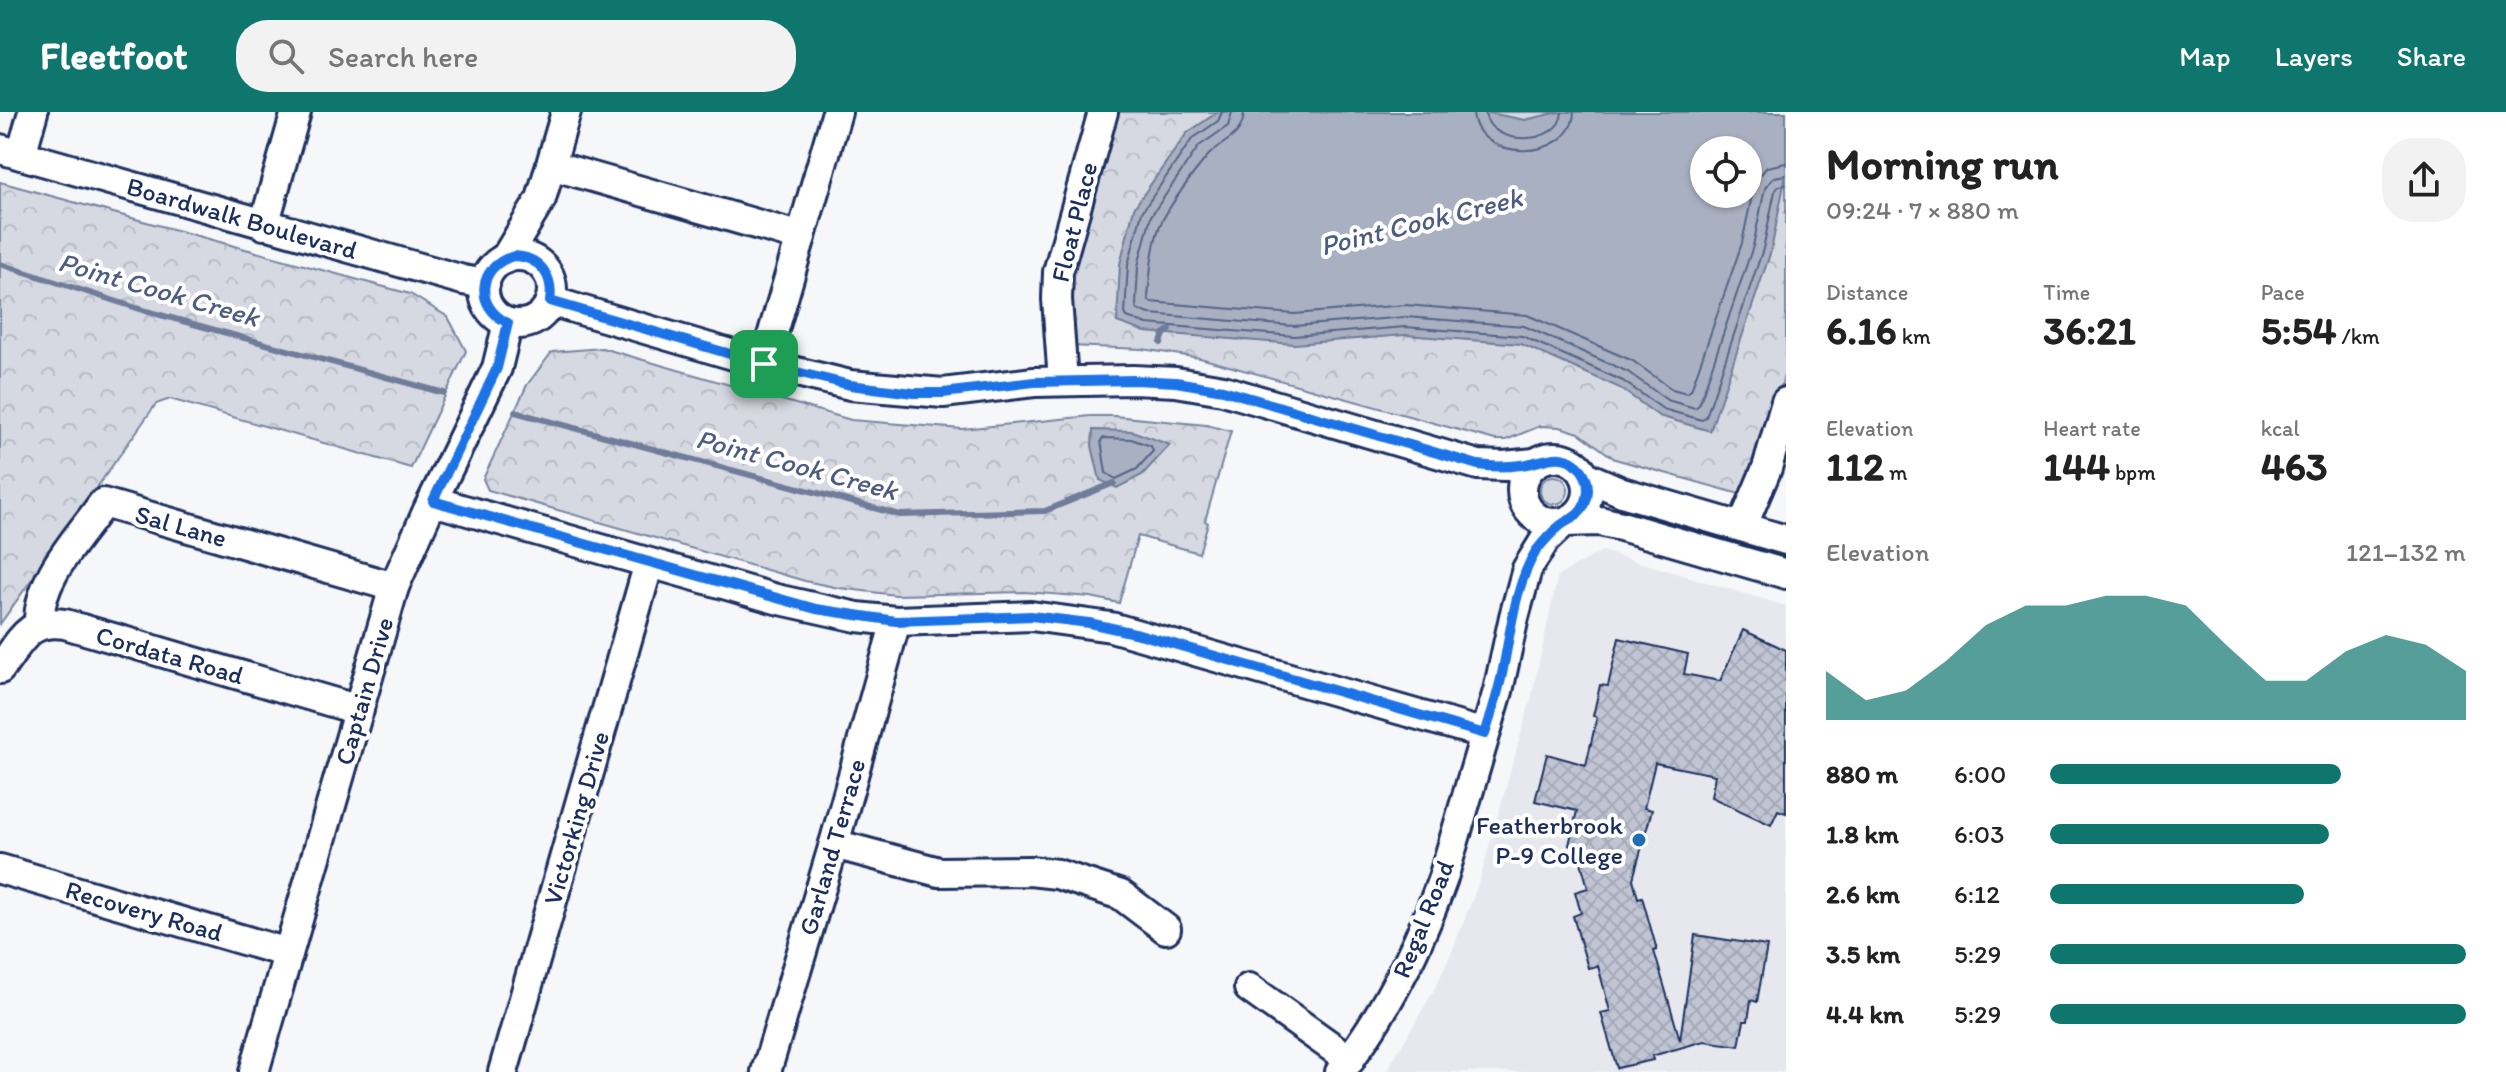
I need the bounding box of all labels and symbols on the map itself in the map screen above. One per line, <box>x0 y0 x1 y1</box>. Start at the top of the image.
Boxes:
street label: Float Place <box>1044 159 1104 285</box>
street label: Boardwalk Boulevard <box>123 170 361 266</box>
water label: Point Cook Creek <box>1317 179 1527 263</box>
water label: Point Cook Creek <box>55 244 265 334</box>
pin <box>730 330 798 398</box>
water label: Point Cook Creek <box>693 421 903 508</box>
street label: Sal Lane <box>132 498 230 554</box>
street label: Captain Drive <box>328 613 400 769</box>
street label: Cordata Road <box>92 619 248 692</box>
street label: Victorking Drive <box>536 728 616 908</box>
street label: Garland Terrace <box>792 755 872 939</box>
place label: Featherbrook P-9 College <box>1476 809 1624 871</box>
marker: Featherbrook P-9 College <box>1630 831 1648 849</box>
street label: Regal Road <box>1385 855 1461 983</box>
street label: Recovery Road <box>62 873 226 949</box>

